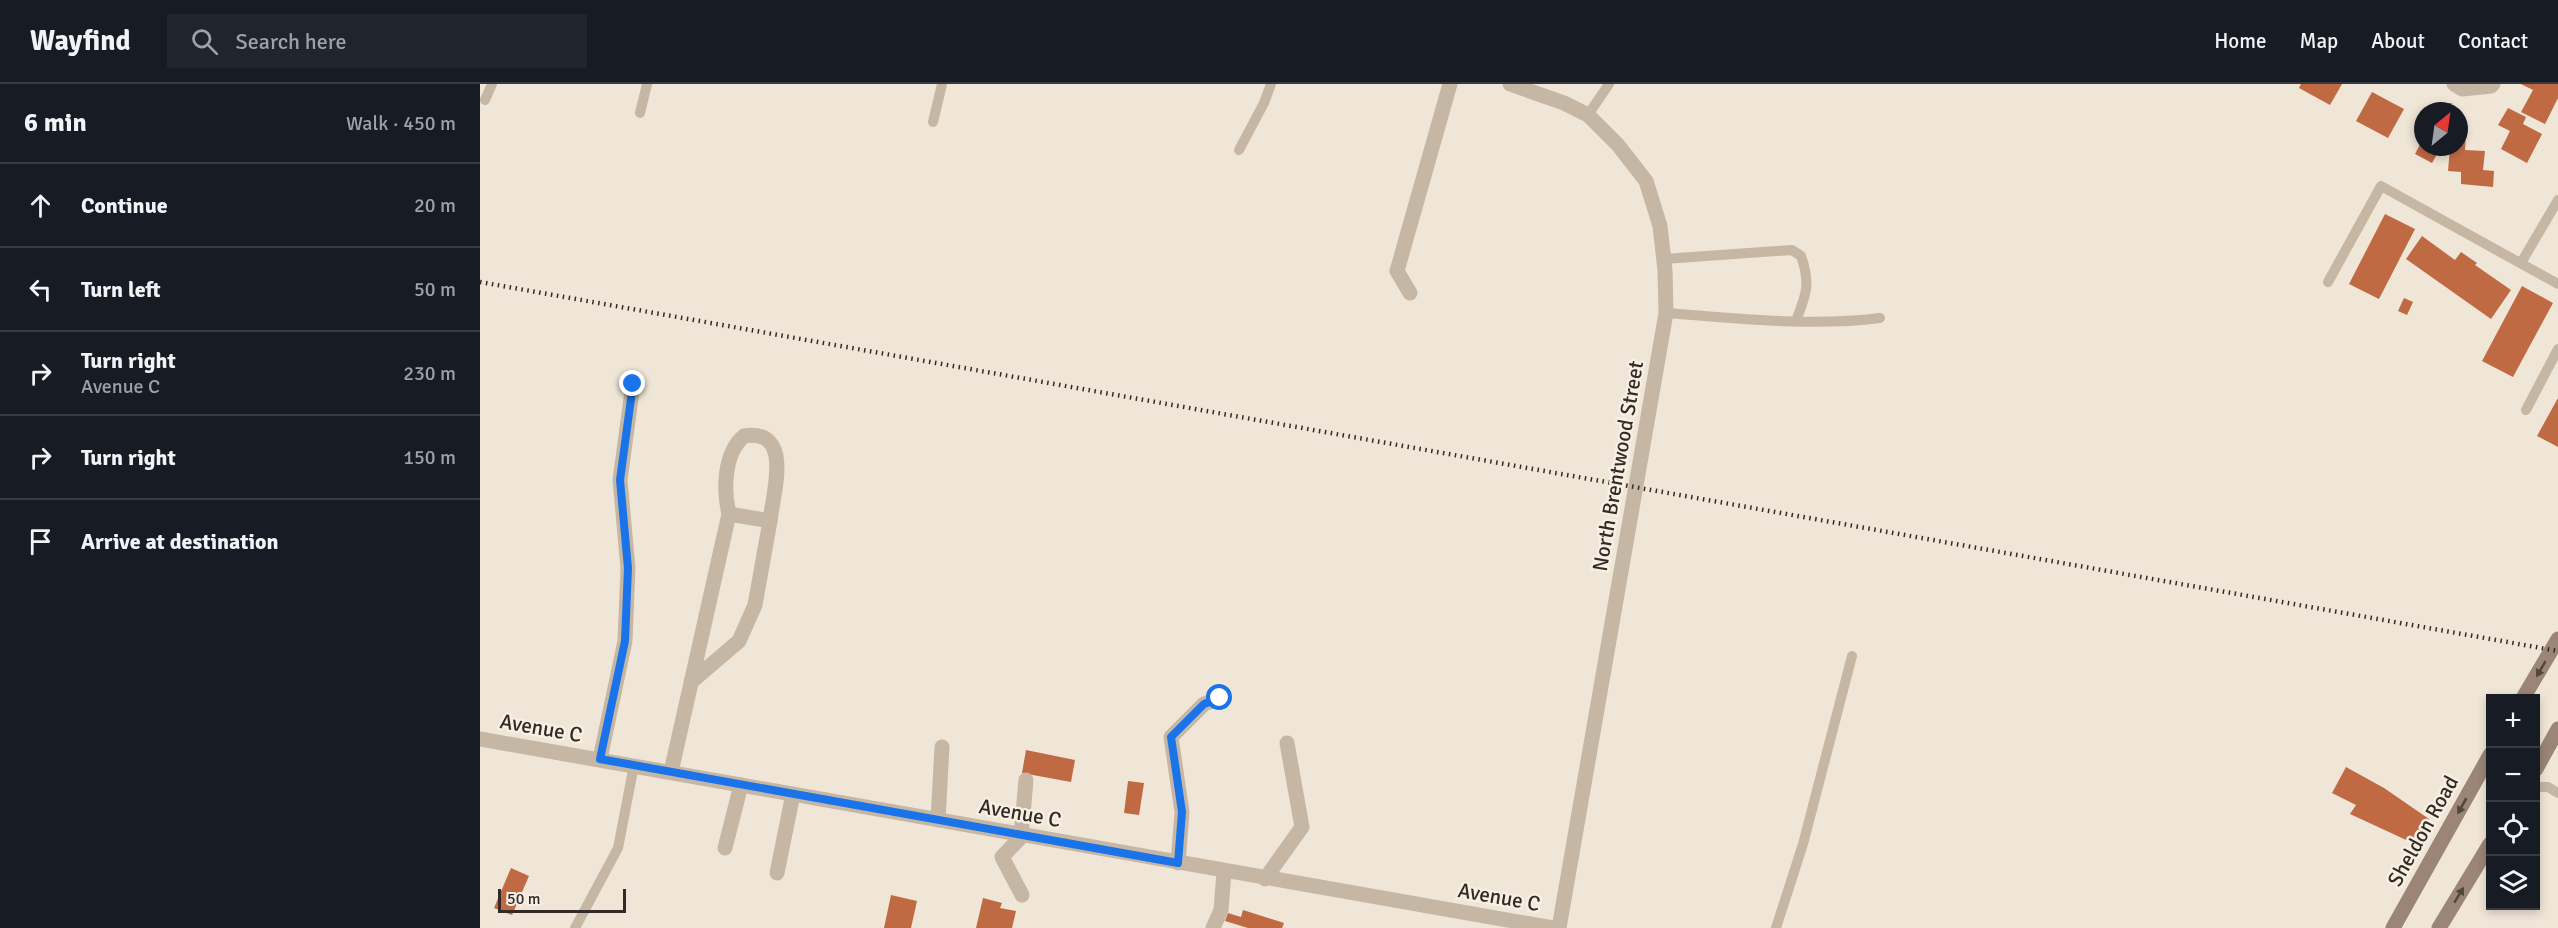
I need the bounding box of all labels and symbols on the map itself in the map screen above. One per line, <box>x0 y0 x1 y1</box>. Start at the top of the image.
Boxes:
north arrow <box>2414 102 2468 156</box>
street label: North Brentwood Street <box>1587 359 1649 573</box>
route end <box>619 370 645 396</box>
one-way arrow <box>2536 661 2546 678</box>
route start <box>1206 684 1232 710</box>
street label: Avenue C <box>498 708 584 748</box>
street label: Sheldon Road <box>2382 771 2464 891</box>
street label: Avenue C <box>977 793 1063 833</box>
one-way arrow <box>2456 798 2467 814</box>
street label: Avenue C <box>1456 877 1542 917</box>
scale bar <box>498 886 626 914</box>
one-way arrow <box>2454 887 2465 903</box>

